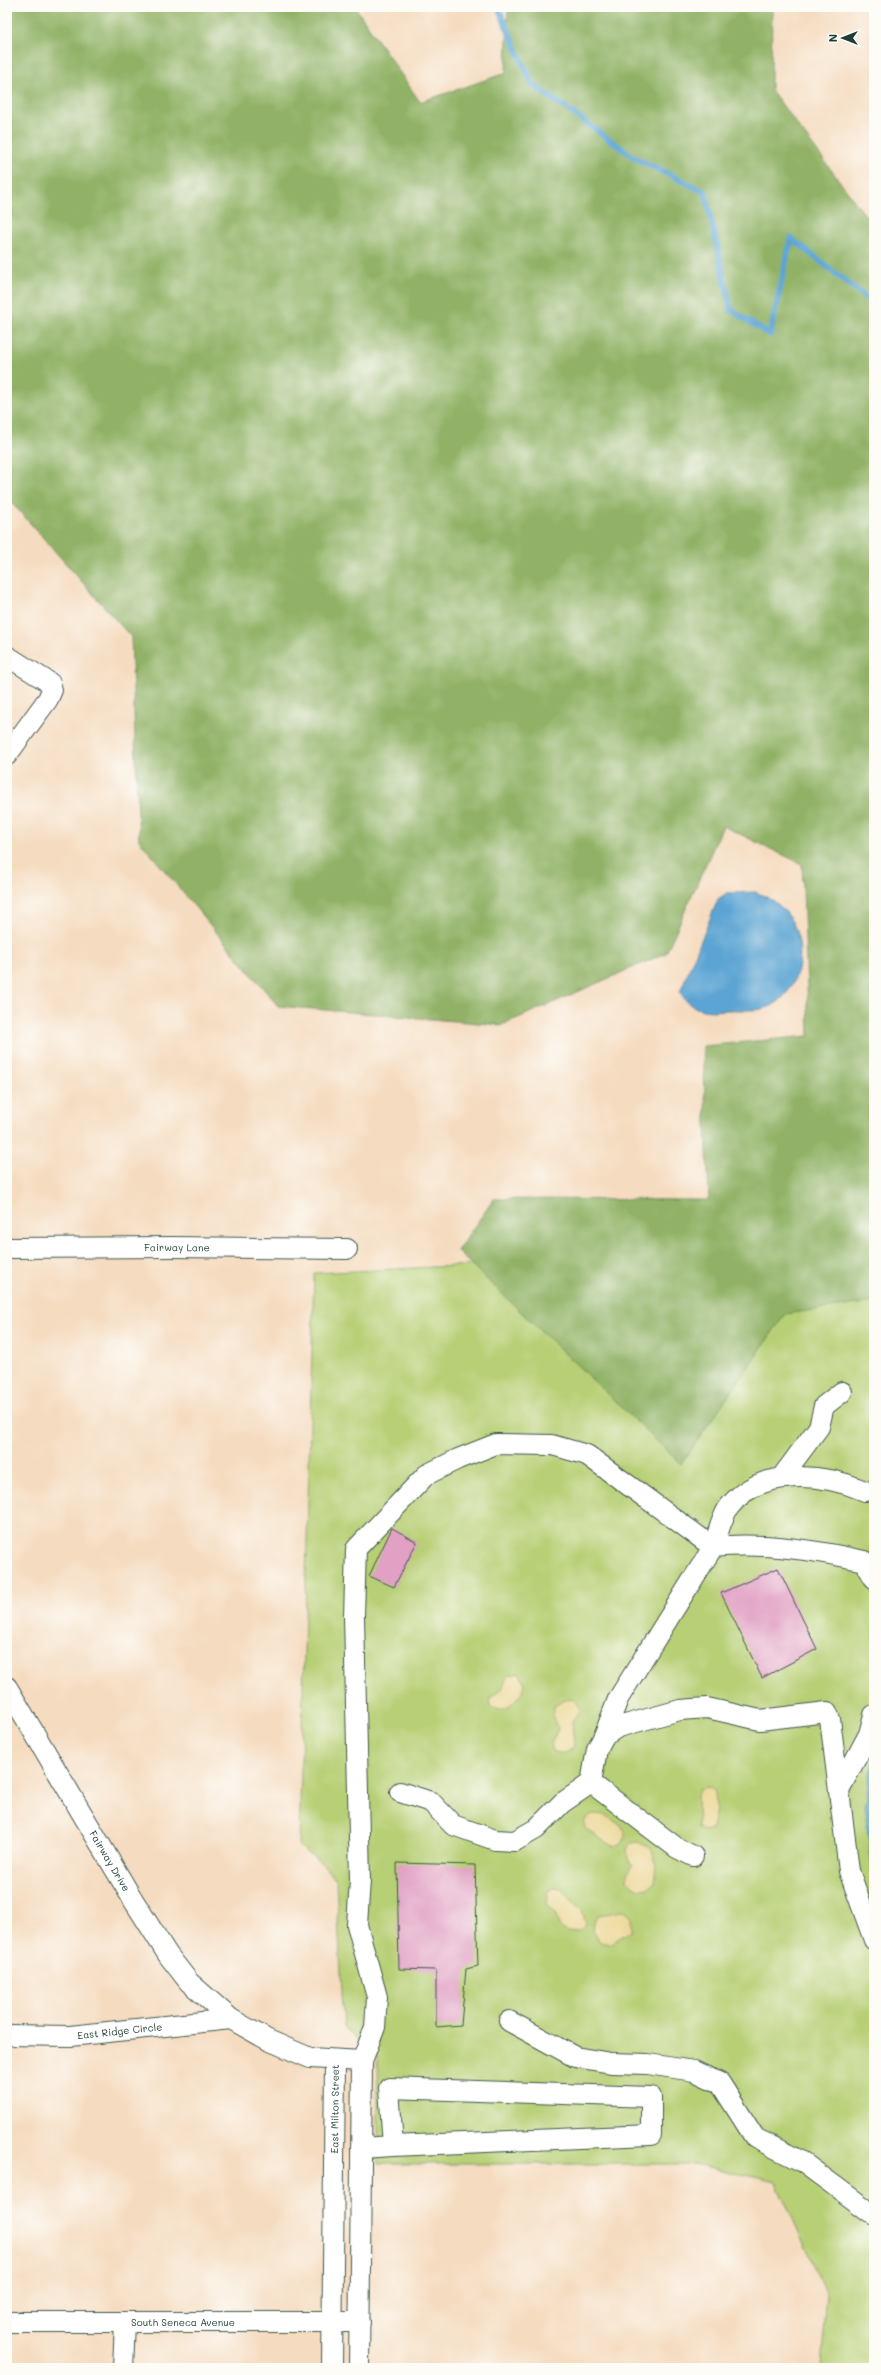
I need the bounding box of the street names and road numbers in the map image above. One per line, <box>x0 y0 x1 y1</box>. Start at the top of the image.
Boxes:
street label: Fairway Lane <box>144 1240 210 1254</box>
street label: Fairway Drive <box>86 1828 134 1894</box>
street label: East Ridge Circle <box>77 2019 163 2042</box>
street label: East Milton Street <box>327 2064 342 2154</box>
street label: South Seneca Avenue <box>131 2315 235 2329</box>

